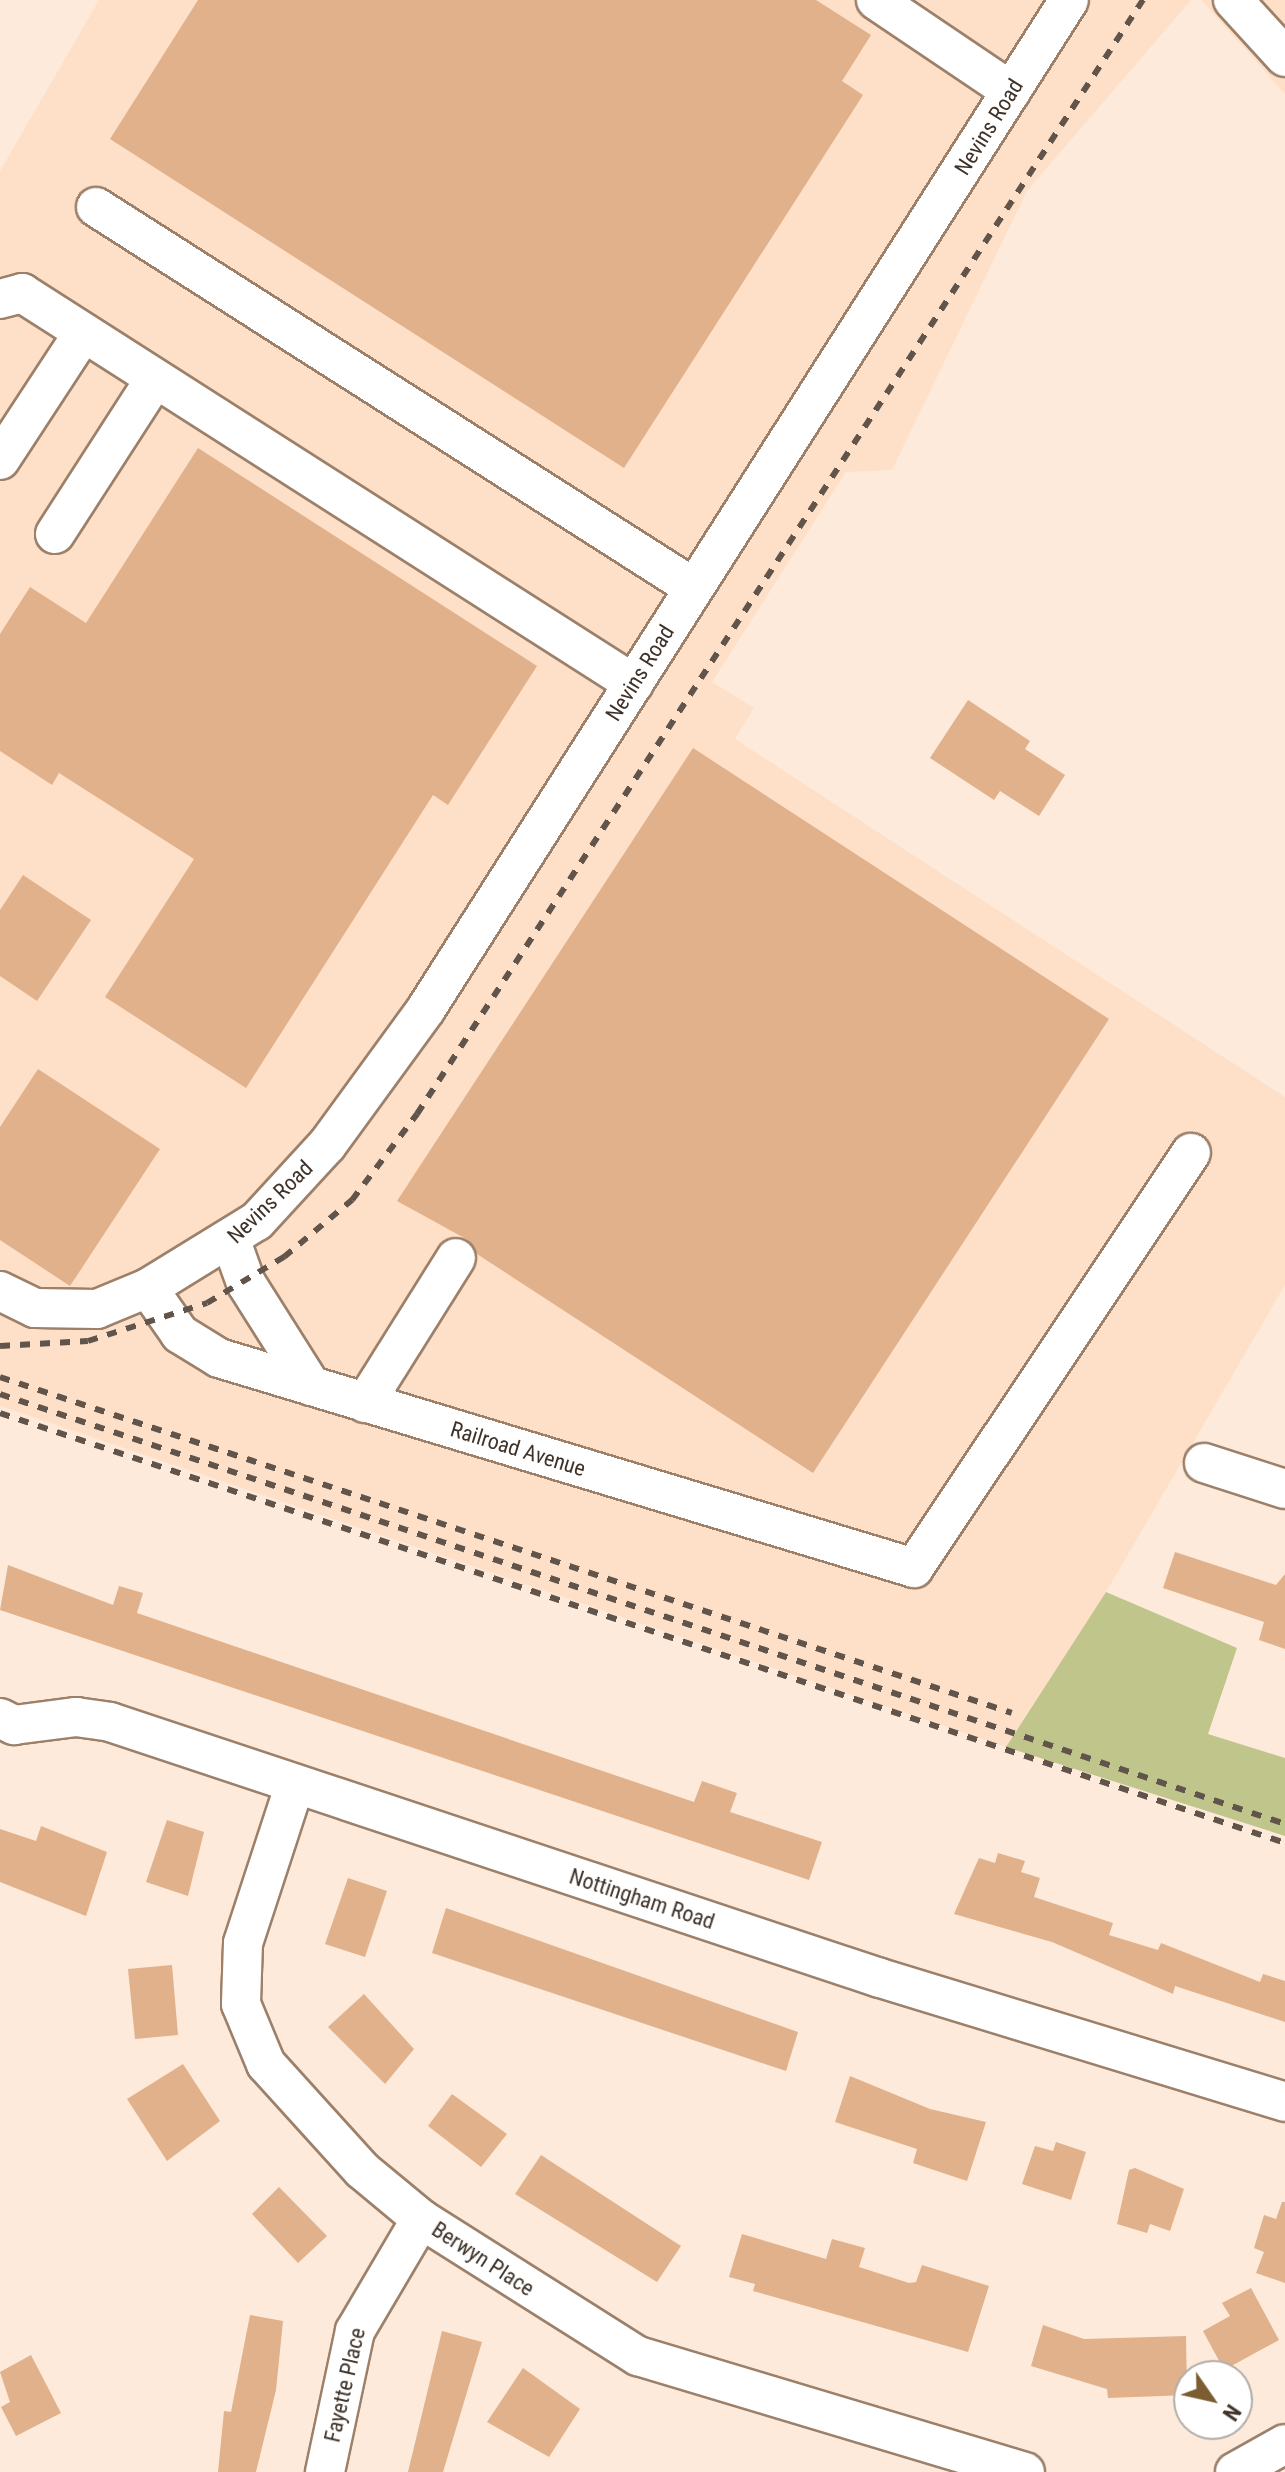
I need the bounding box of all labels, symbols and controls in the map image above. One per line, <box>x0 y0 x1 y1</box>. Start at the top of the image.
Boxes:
street label: Nevins Road <box>949 74 1029 180</box>
street label: Nevins Road <box>600 620 680 726</box>
street label: Nevins Road <box>222 1155 318 1249</box>
street label: Railroad Avenue <box>447 1416 589 1482</box>
street label: Nottingham Road <box>566 1863 718 1935</box>
street label: Berwyn Place <box>427 2216 539 2302</box>
street label: Fayette Place <box>319 2325 371 2445</box>
north arrow <box>1173 2360 1253 2440</box>
text: N <box>1218 2400 1246 2425</box>

